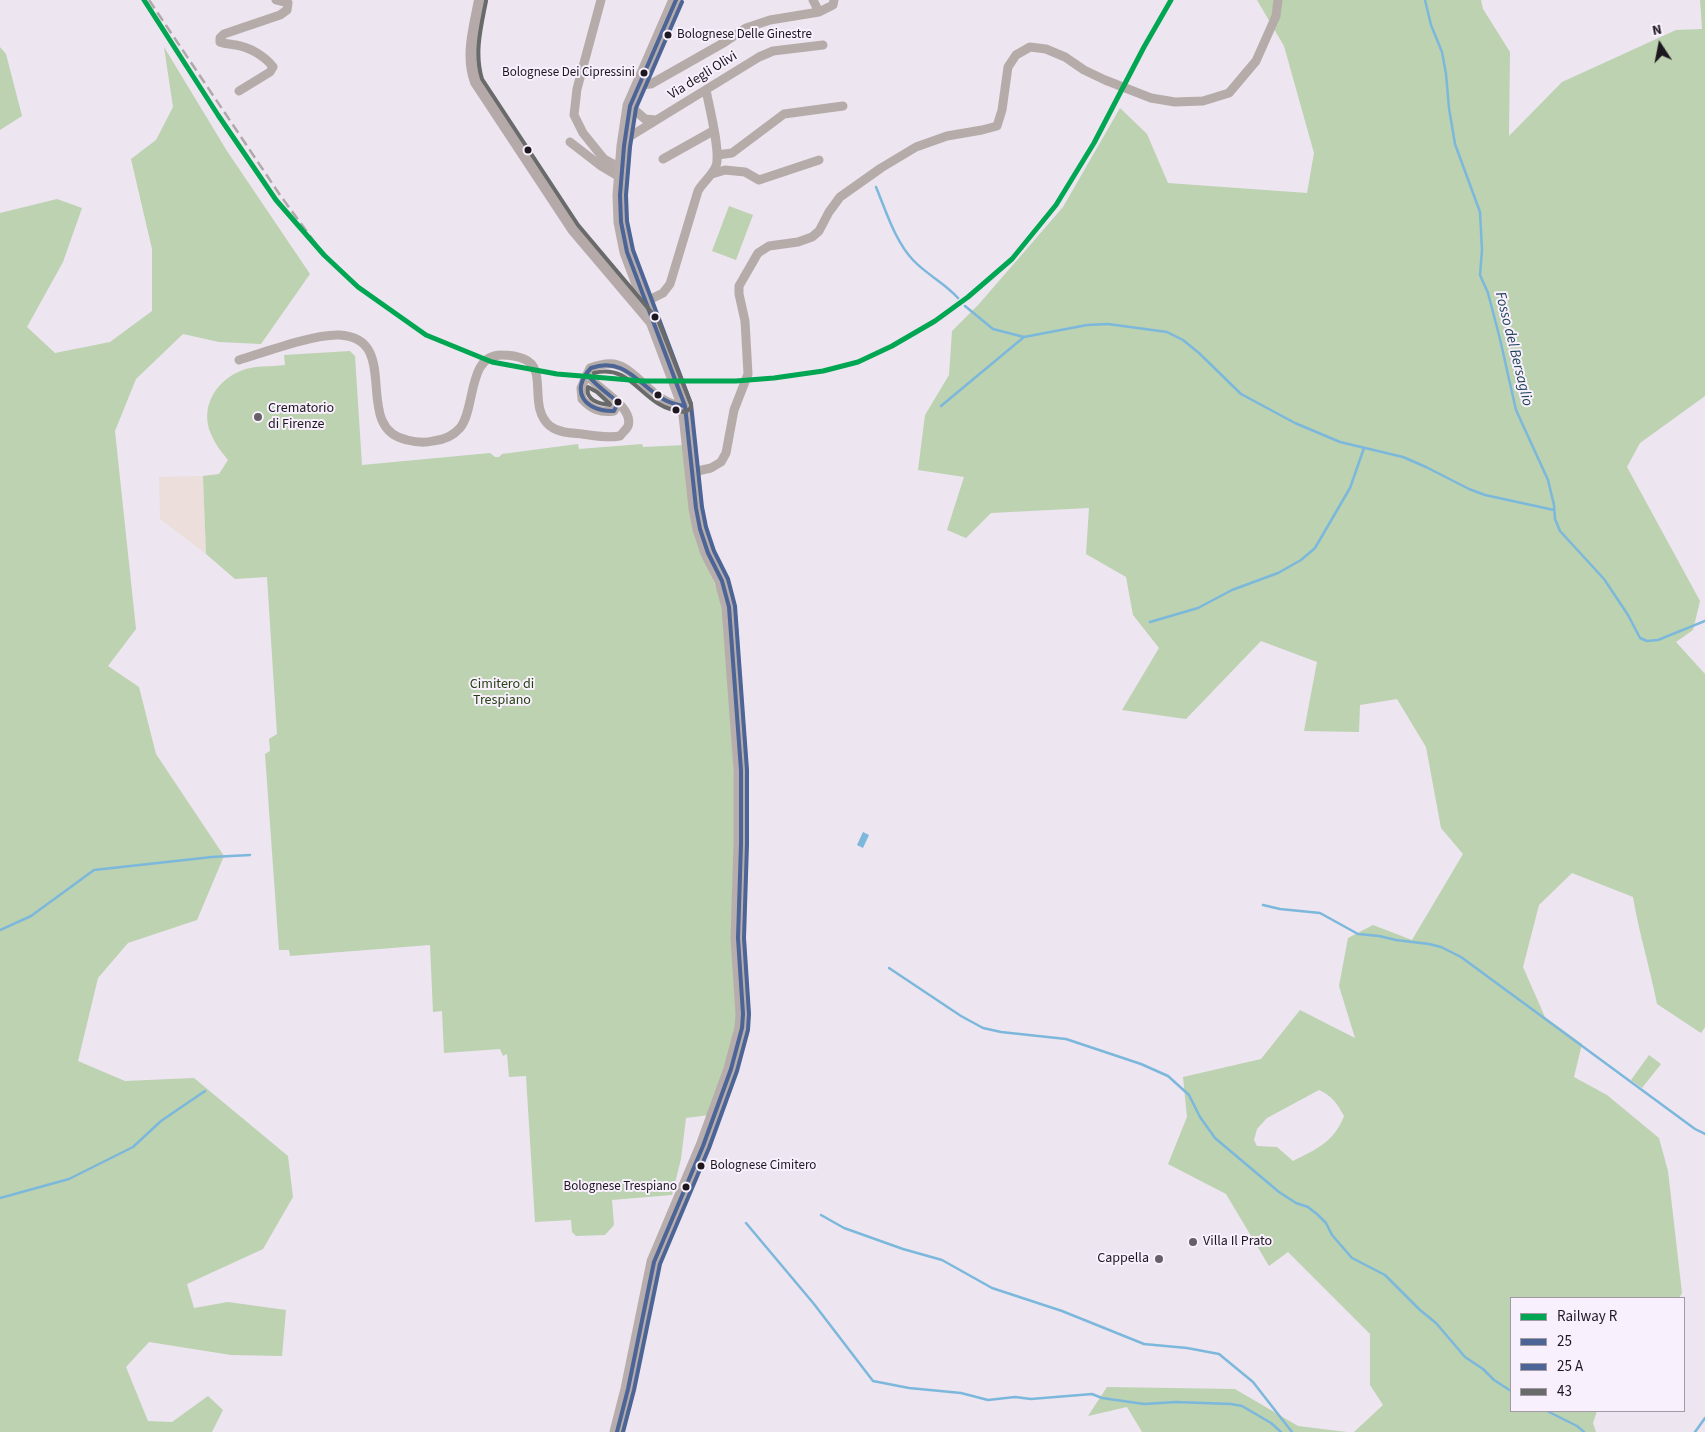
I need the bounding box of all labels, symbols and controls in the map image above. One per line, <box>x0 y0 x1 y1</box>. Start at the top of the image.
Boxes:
north arrow <box>1635 20 1685 70</box>
text: N <box>1651 20 1664 41</box>
place label: Bolognese Delle Ginestre <box>677 27 812 43</box>
marker: Bolognese Delle Ginestre <box>663 30 673 40</box>
street label: Via degli Olivi <box>665 48 741 104</box>
place label: Bolognese Dei Cipressini <box>502 65 635 81</box>
marker: Bolognese Dei Cipressini <box>639 68 649 78</box>
unlabelled marker <box>523 145 533 155</box>
water label: Fosso del Bersaglio <box>1490 290 1536 408</box>
unlabelled marker <box>650 312 660 322</box>
unlabelled marker <box>653 390 663 400</box>
unlabelled marker <box>613 397 623 407</box>
place label: Crematorio di Firenze <box>268 401 334 434</box>
unlabelled marker <box>671 405 681 415</box>
marker: Crematorio di Firenze <box>252 411 264 423</box>
park label: Cimitero di Trespiano <box>470 677 534 710</box>
place label: Bolognese Cimitero <box>710 1158 816 1174</box>
marker: Bolognese Cimitero <box>696 1161 706 1171</box>
place label: Bolognese Trespiano <box>564 1179 677 1195</box>
marker: Bolognese Trespiano <box>681 1182 691 1192</box>
place label: Villa Il Prato <box>1203 1234 1272 1250</box>
marker: Villa Il Prato <box>1187 1236 1199 1248</box>
place label: Cappella <box>1097 1251 1149 1267</box>
marker: Cappella <box>1153 1253 1165 1265</box>
legend <box>1510 1297 1685 1412</box>
text: Railway R <box>1557 1306 1617 1327</box>
text: 25 <box>1557 1331 1572 1352</box>
text: 25 A <box>1557 1356 1583 1377</box>
text: 43 <box>1557 1381 1572 1402</box>

